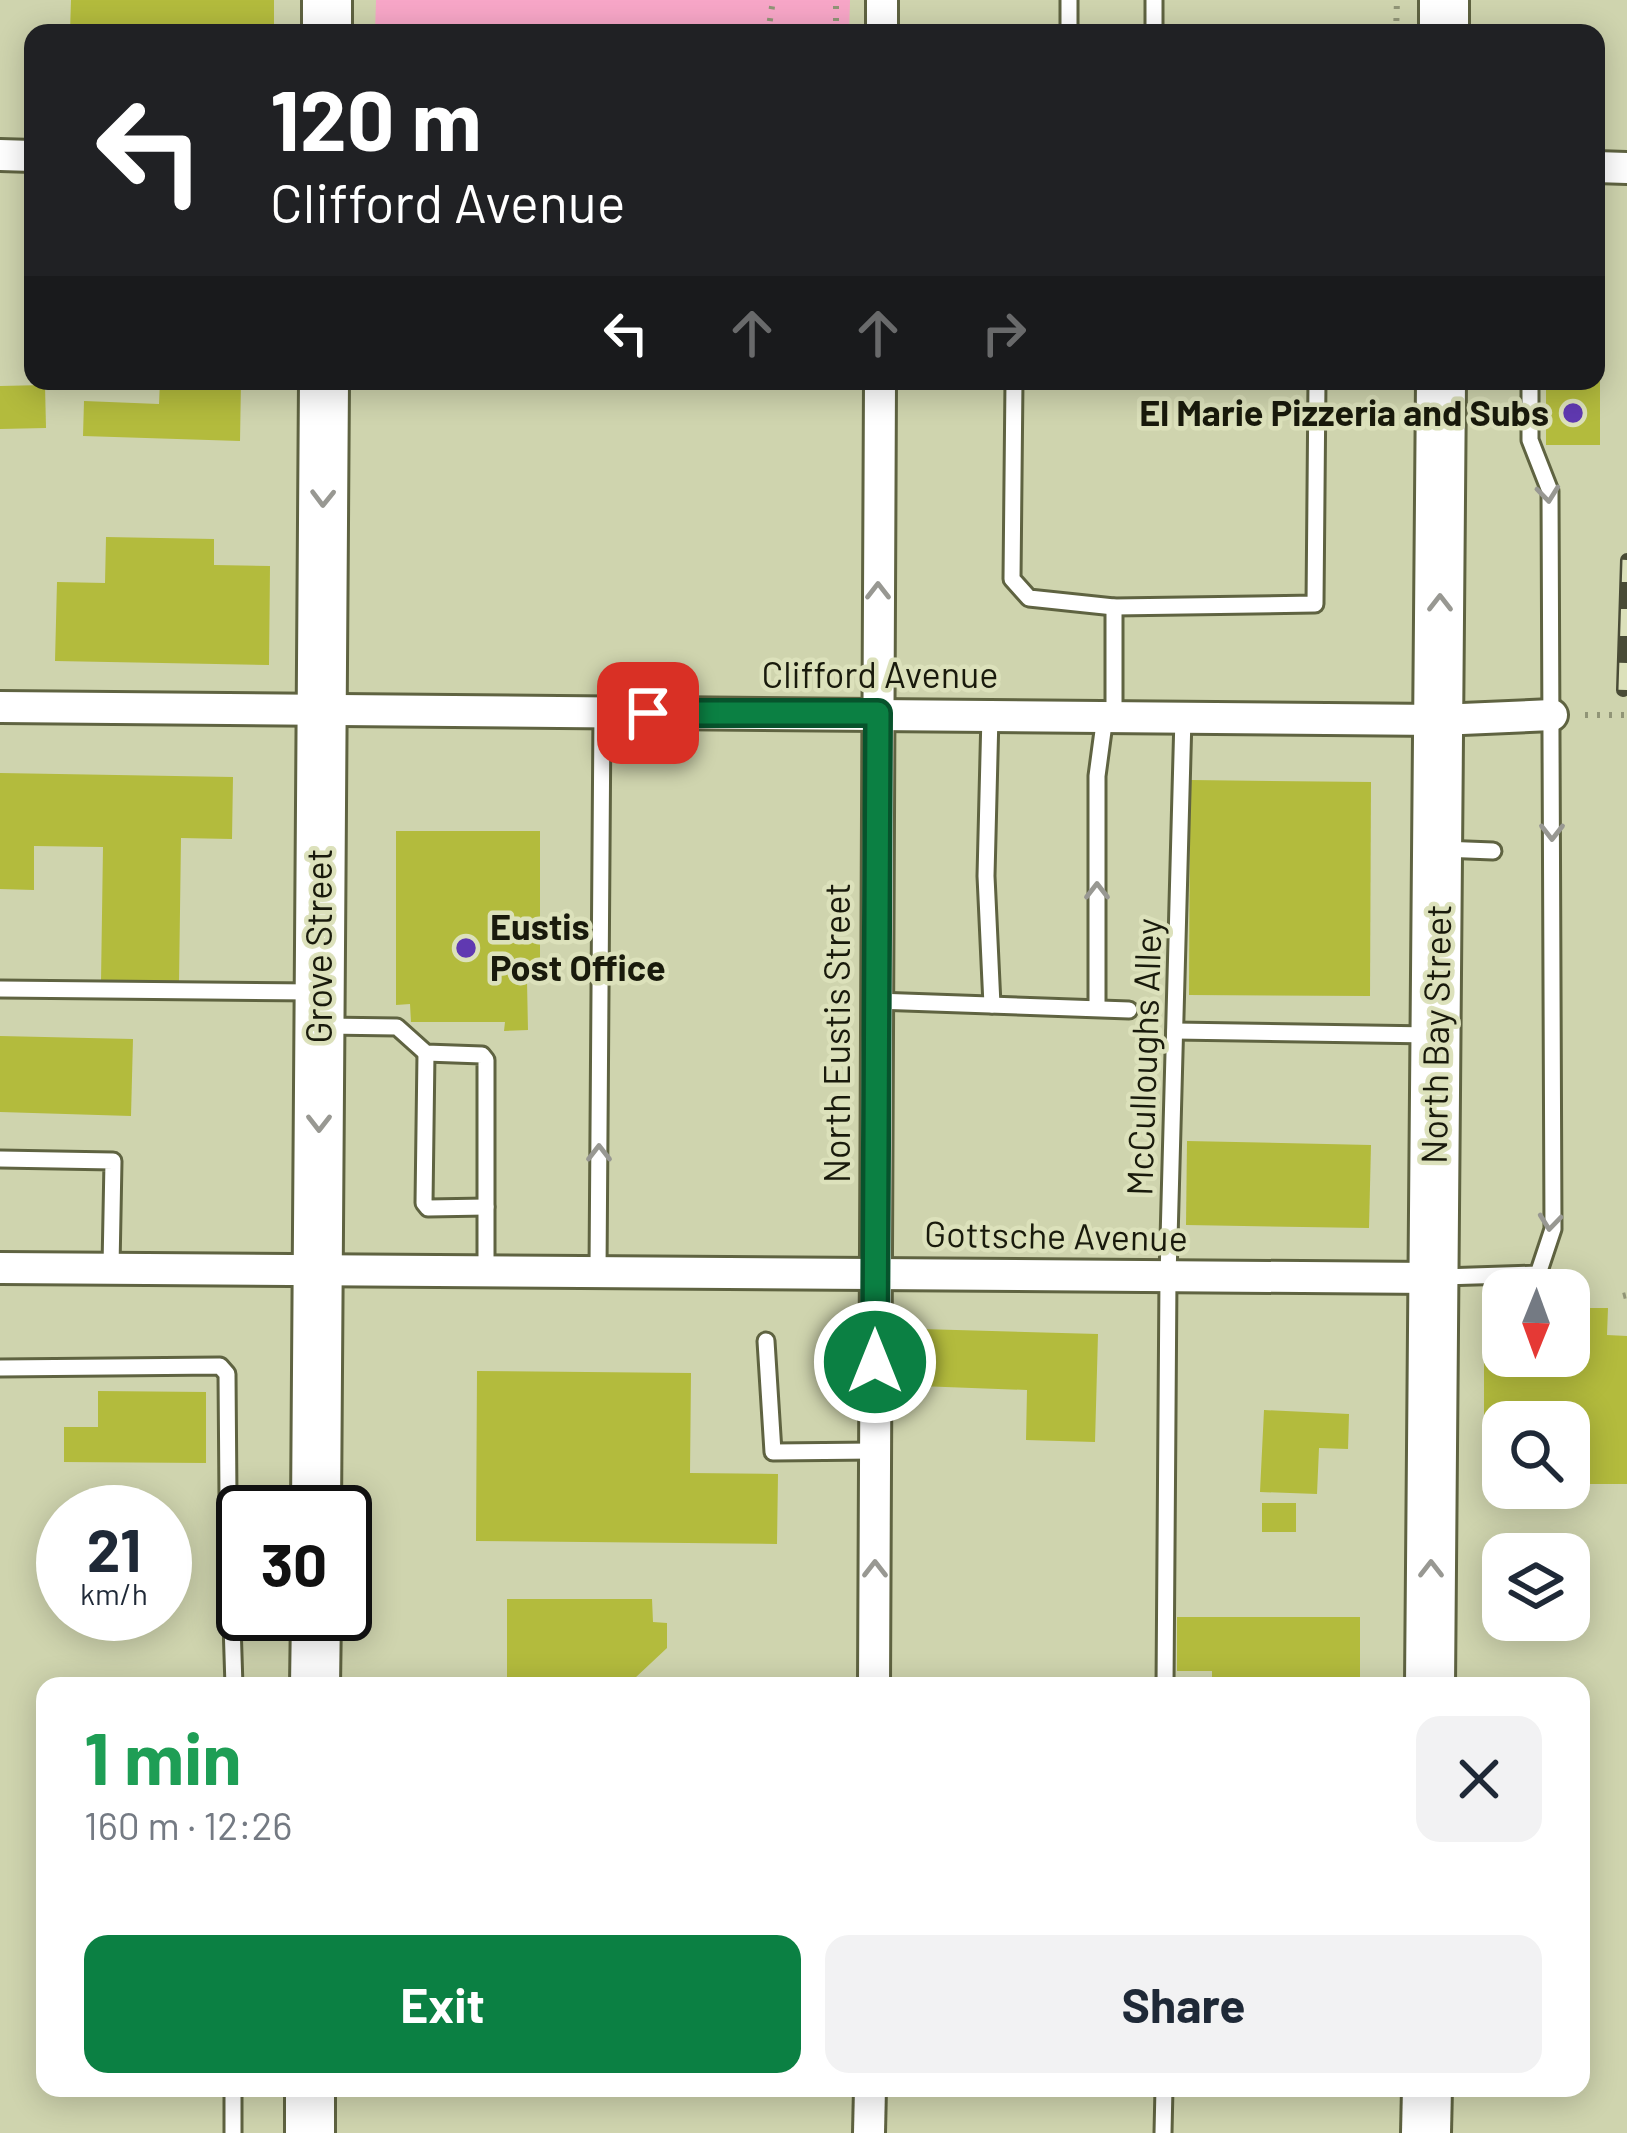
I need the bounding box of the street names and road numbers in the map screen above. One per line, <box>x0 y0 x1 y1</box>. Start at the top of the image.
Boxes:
street label: Clifford Avenue <box>761 652 999 695</box>
street label: Grove Street <box>296 848 339 1044</box>
street label: North Eustis Street <box>814 883 857 1183</box>
street label: North Bay Street <box>1411 904 1458 1164</box>
street label: McCulloughs Alley <box>1116 917 1169 1197</box>
street label: Gottsche Avenue <box>924 1211 1188 1258</box>

